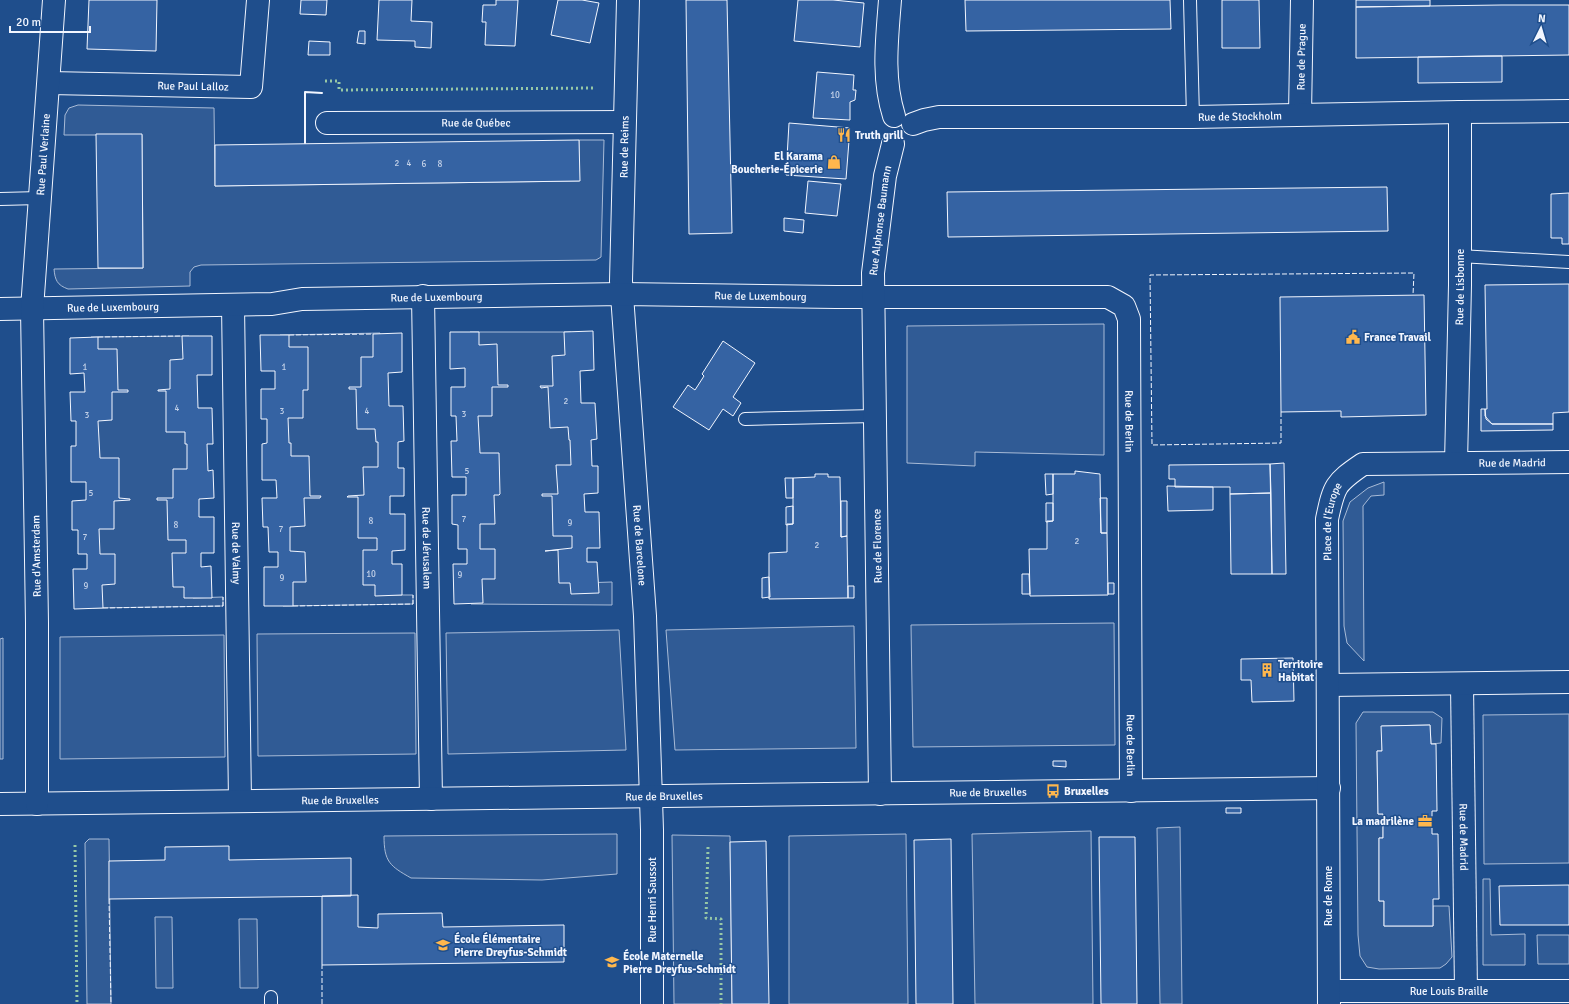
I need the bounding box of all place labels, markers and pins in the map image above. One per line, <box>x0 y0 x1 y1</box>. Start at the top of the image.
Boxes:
restaurant icon: Truth grill <box>836 127 852 143</box>
place label: Truth grill <box>855 129 904 142</box>
place label: El Karama Boucherie-Épicerie <box>731 150 824 176</box>
shop icon: El Karama Boucherie-Épicerie <box>826 154 842 170</box>
public building icon: France Travail <box>1345 329 1361 345</box>
place label: France Travail <box>1364 331 1432 344</box>
place label: Territoire Habitat <box>1278 658 1324 684</box>
building icon: Territoire Habitat <box>1259 662 1275 678</box>
bus stop icon: Bruxelles <box>1045 783 1061 799</box>
place label: Bruxelles <box>1064 785 1109 798</box>
office icon: La madrilène <box>1417 813 1433 829</box>
place label: La madrilène <box>1352 815 1415 828</box>
place label: École Élémentaire Pierre Dreyfus-Schmidt <box>454 932 567 959</box>
school or university icon: École Élémentaire Pierre Dreyfus-Schmidt <box>435 937 451 953</box>
place label: École Maternelle Pierre Dreyfus-Schmidt <box>623 949 736 976</box>
school or university icon: École Maternelle Pierre Dreyfus-Schmidt <box>604 954 620 970</box>

